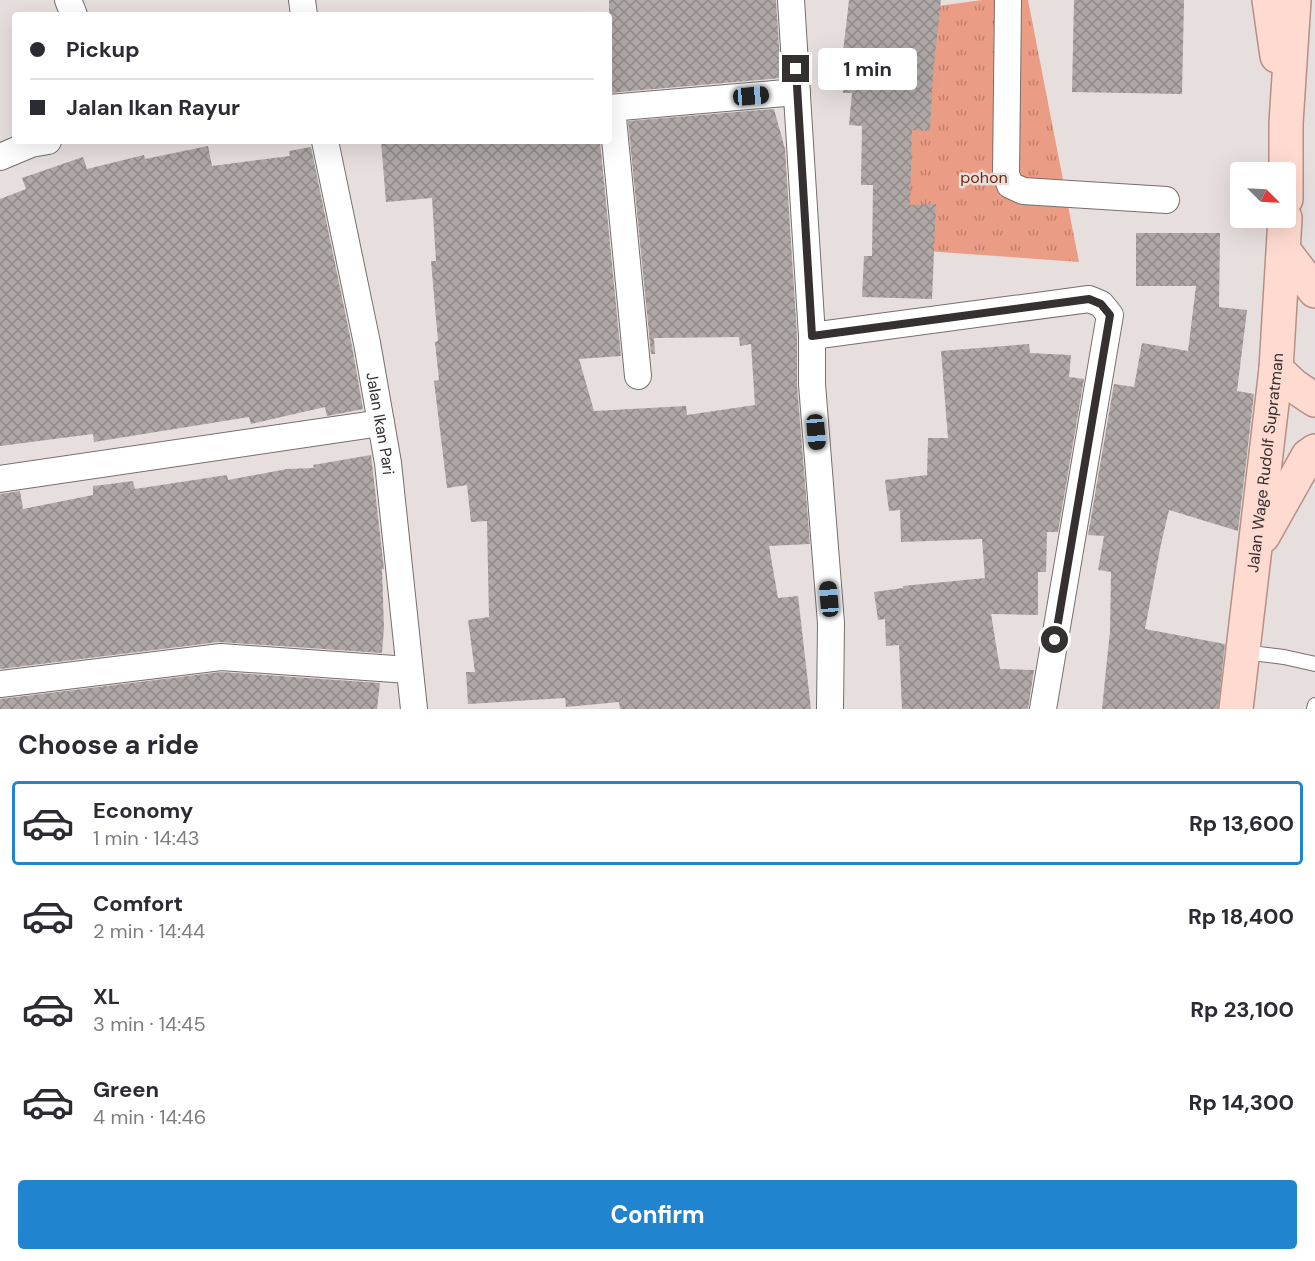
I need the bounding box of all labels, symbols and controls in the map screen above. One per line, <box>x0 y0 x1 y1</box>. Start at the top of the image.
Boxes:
text: Pickup <box>66 35 140 64</box>
callout: 1 min <box>817 48 916 90</box>
route end <box>782 55 809 82</box>
text: 1 min <box>843 56 892 82</box>
car <box>732 85 770 107</box>
text: Jalan Ikan Rayur <box>66 93 240 122</box>
north arrow <box>1230 162 1296 228</box>
map controls <box>1230 162 1296 228</box>
park label: pohon <box>960 167 1008 188</box>
street label: Jalan Wage Rudolf Supratman <box>1242 352 1287 574</box>
street label: Jalan Ikan Pari <box>362 371 400 476</box>
car <box>805 413 827 451</box>
car <box>818 580 840 618</box>
route start <box>1041 626 1068 653</box>
text: Choose a ride <box>18 727 199 762</box>
icon: car <box>21 796 75 850</box>
text: Economy <box>93 796 193 825</box>
text: Rp 13,600 <box>1189 809 1294 838</box>
text: 1 min · 14:43 <box>93 825 200 851</box>
icon: car <box>21 889 75 943</box>
text: Comfort <box>93 889 183 918</box>
text: Rp 18,400 <box>1188 902 1294 931</box>
text: 2 min · 14:44 <box>93 918 205 944</box>
icon: car <box>21 982 75 1036</box>
text: XL <box>93 982 120 1011</box>
text: Rp 23,100 <box>1190 995 1294 1024</box>
text: 3 min · 14:45 <box>93 1011 206 1037</box>
icon: car <box>21 1075 75 1129</box>
text: Green <box>93 1075 159 1104</box>
text: Rp 14,300 <box>1189 1088 1294 1117</box>
text: 4 min · 14:46 <box>93 1104 206 1130</box>
button: Confirm <box>18 1180 1297 1249</box>

